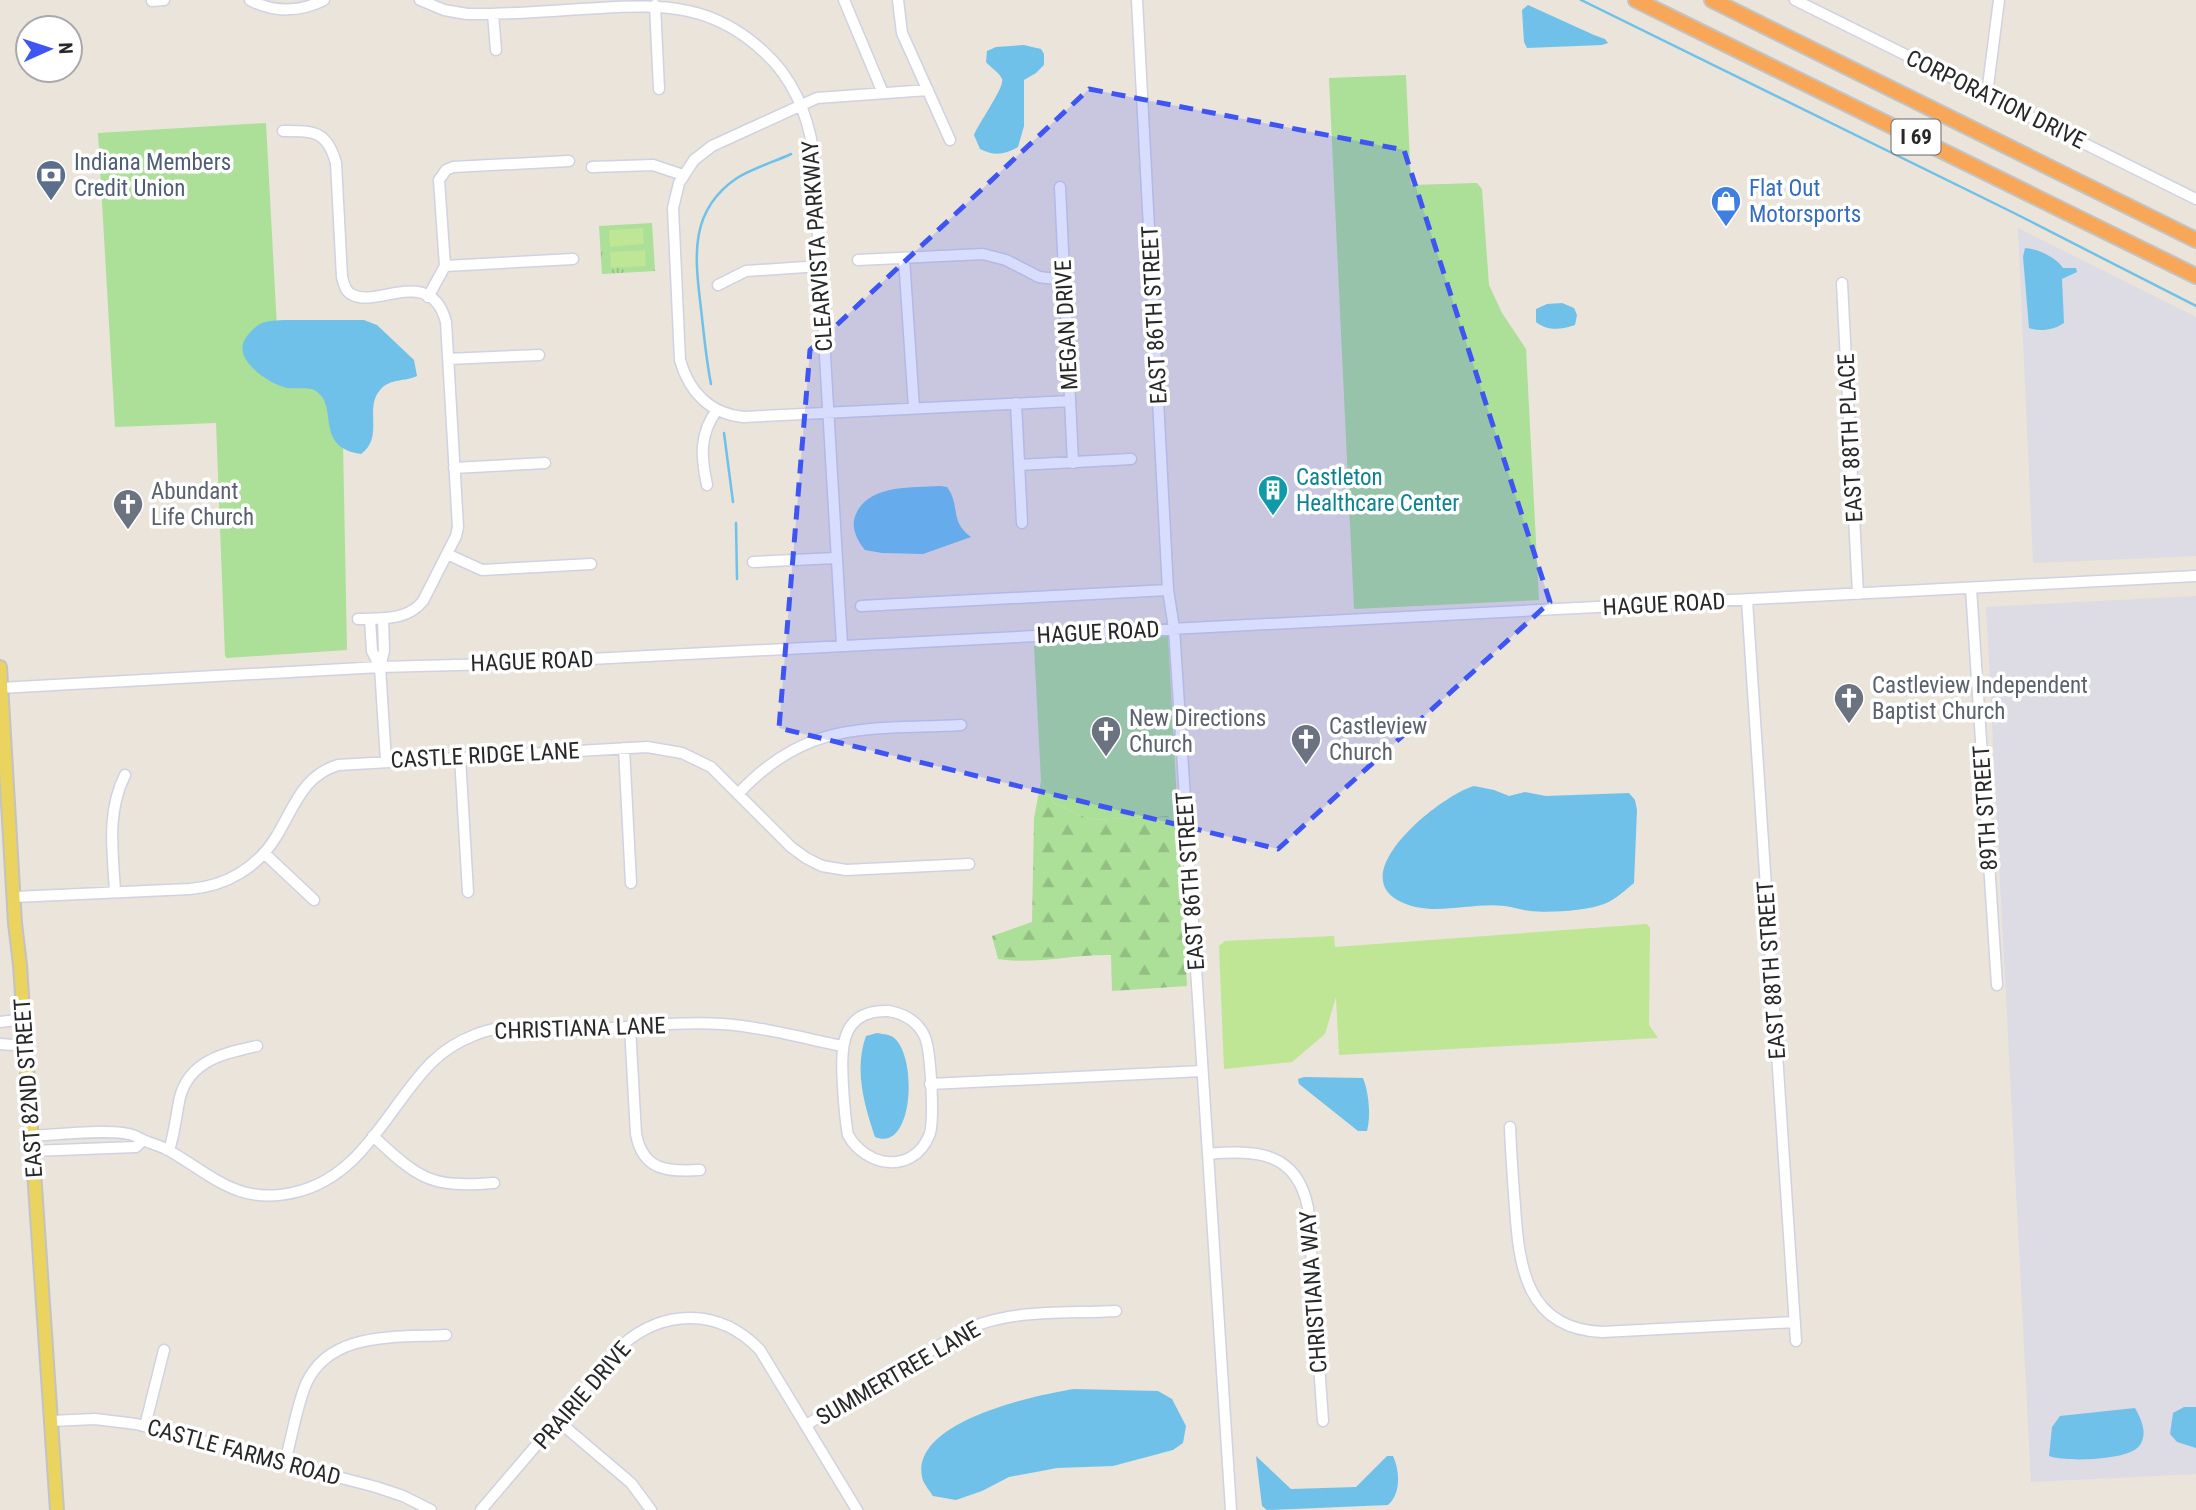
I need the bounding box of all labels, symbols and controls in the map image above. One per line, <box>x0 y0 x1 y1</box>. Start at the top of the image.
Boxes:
north arrow <box>14 14 84 84</box>
text: N <box>54 42 77 55</box>
street label: CORPORATION DRIVE <box>1902 44 2090 155</box>
road number: I 69 <box>1892 120 1940 154</box>
street label: CLEARVISTA PARKWAY <box>797 140 838 352</box>
place label: Indiana Members Credit Union <box>74 149 231 202</box>
bank icon: Indiana Members Credit Union <box>34 158 68 202</box>
place label: Flat Out Motorsports <box>1749 175 1861 228</box>
shop icon: Flat Out Motorsports <box>1709 184 1743 228</box>
street label: EAST 86TH STREET <box>1136 225 1173 405</box>
street label: MEGAN DRIVE <box>1050 259 1083 391</box>
street label: EAST 88TH PLACE <box>1833 353 1868 523</box>
place label: Castleton Healthcare Center <box>1296 464 1459 517</box>
building icon: Castleton Healthcare Center <box>1256 473 1290 517</box>
place label: Abundant Life Church <box>151 478 254 531</box>
church icon: Abundant Life Church <box>111 487 145 531</box>
street label: HAGUE ROAD <box>1602 588 1726 621</box>
street label: HAGUE ROAD <box>1036 616 1160 649</box>
street label: HAGUE ROAD <box>470 646 594 677</box>
place label: Castleview Independent Baptist Church <box>1872 672 2088 725</box>
church icon: Castleview Independent Baptist Church <box>1832 681 1866 725</box>
place label: New Directions Church <box>1129 705 1266 758</box>
place label: Castleview Church <box>1329 713 1427 766</box>
church icon: New Directions Church <box>1089 714 1123 758</box>
church icon: Castleview Church <box>1289 722 1323 766</box>
street label: CASTLE RIDGE LANE <box>390 737 580 774</box>
street label: 89TH STREET <box>1968 744 2003 871</box>
street label: EAST 86TH STREET <box>1171 791 1210 971</box>
street label: EAST 88TH STREET <box>1752 880 1791 1060</box>
street label: EAST 82ND STREET <box>9 997 48 1179</box>
street label: CHRISTIANA LANE <box>494 1012 666 1045</box>
street label: CHRISTIANA WAY <box>1294 1210 1333 1374</box>
street label: SUMMERTREE LANE <box>811 1316 985 1431</box>
street label: PRAIRIE DRIVE <box>528 1336 637 1455</box>
street label: CASTLE FARMS ROAD <box>144 1414 344 1491</box>

